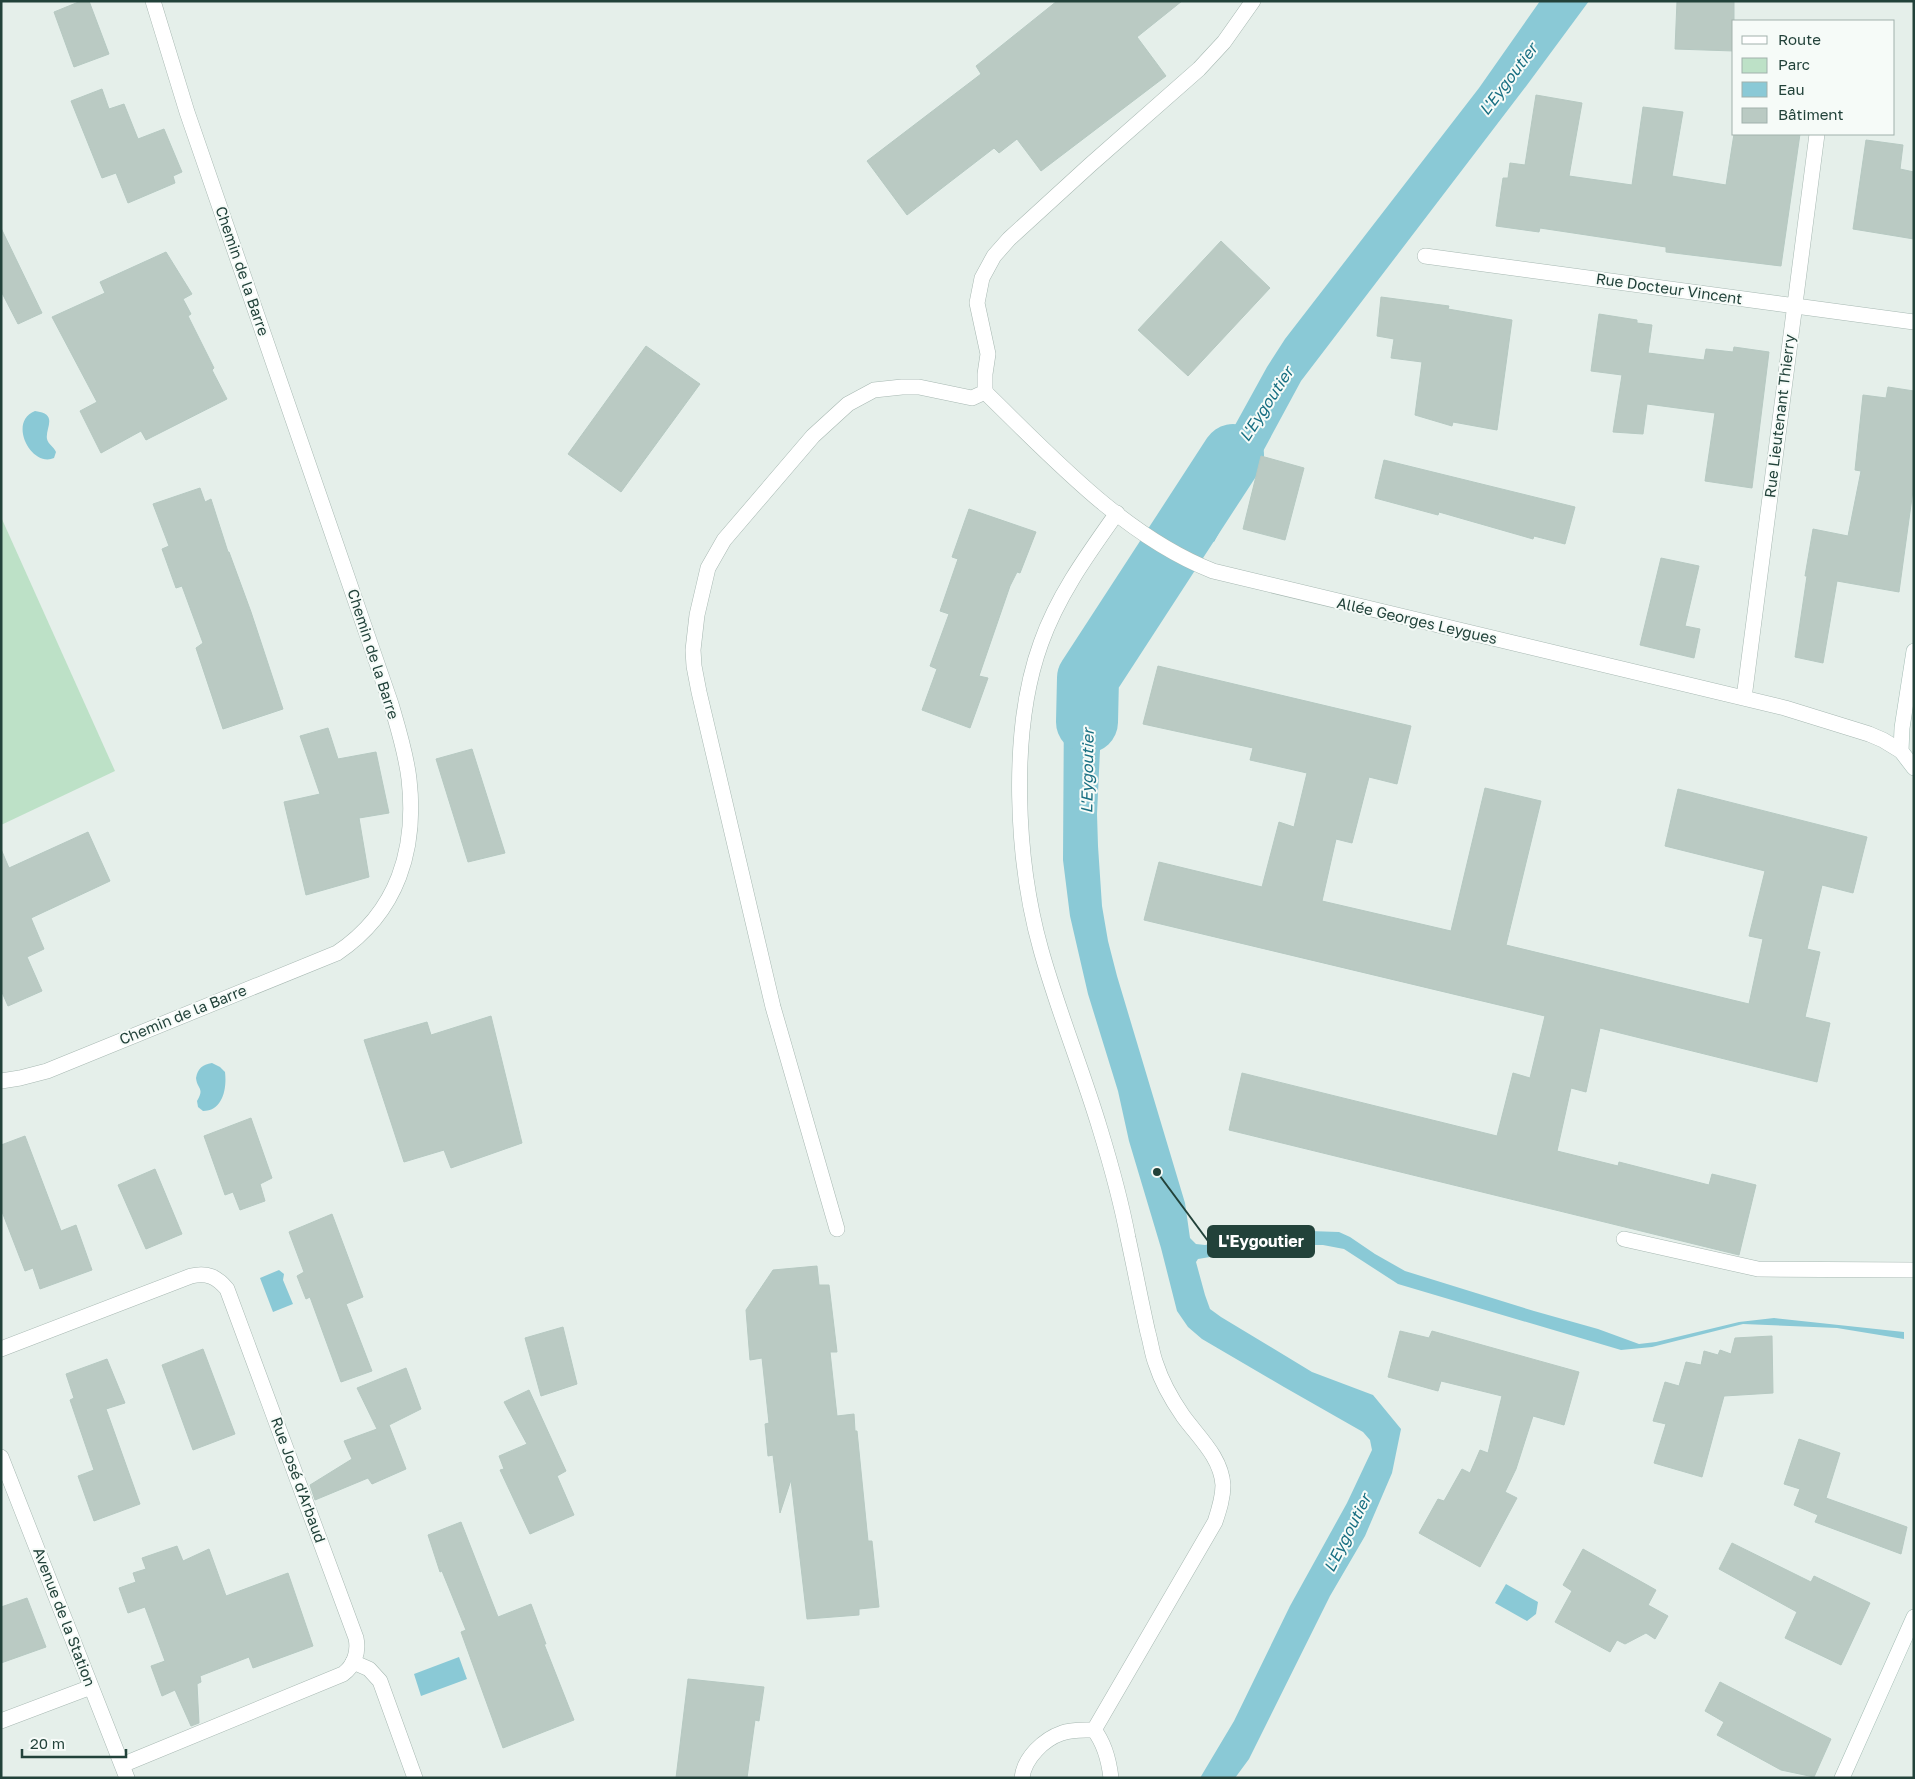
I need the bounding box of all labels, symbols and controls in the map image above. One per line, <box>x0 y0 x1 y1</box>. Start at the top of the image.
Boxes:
legend <box>1732 20 1895 135</box>
text: Route <box>1778 30 1821 48</box>
water label: L'Eygoutier <box>1475 37 1543 119</box>
text: Parc <box>1778 55 1810 73</box>
text: Eau <box>1778 80 1805 98</box>
text: Bâtiment <box>1778 105 1843 123</box>
street label: Chemin de la Barre <box>212 204 274 338</box>
street label: Rue Docteur Vincent <box>1595 269 1744 307</box>
street label: Rue Lieutenant Thierry <box>1760 332 1798 499</box>
water label: L'Eygoutier <box>1235 361 1299 445</box>
street label: Chemin de la Barre <box>344 586 404 721</box>
street label: Allée Georges Leygues <box>1335 593 1499 647</box>
water label: L'Eygoutier <box>1076 726 1098 813</box>
street label: Chemin de la Barre <box>116 980 249 1048</box>
callout: L'Eygoutier <box>1208 1226 1314 1257</box>
text: L'Eygoutier <box>1218 1231 1304 1251</box>
street label: Rue José d'Arbaud <box>268 1414 330 1545</box>
water label: L'Eygoutier <box>1319 1488 1376 1575</box>
street label: Avenue de la Station <box>30 1545 100 1689</box>
scale bar <box>22 1726 126 1758</box>
text: 20 m <box>30 1734 65 1752</box>

